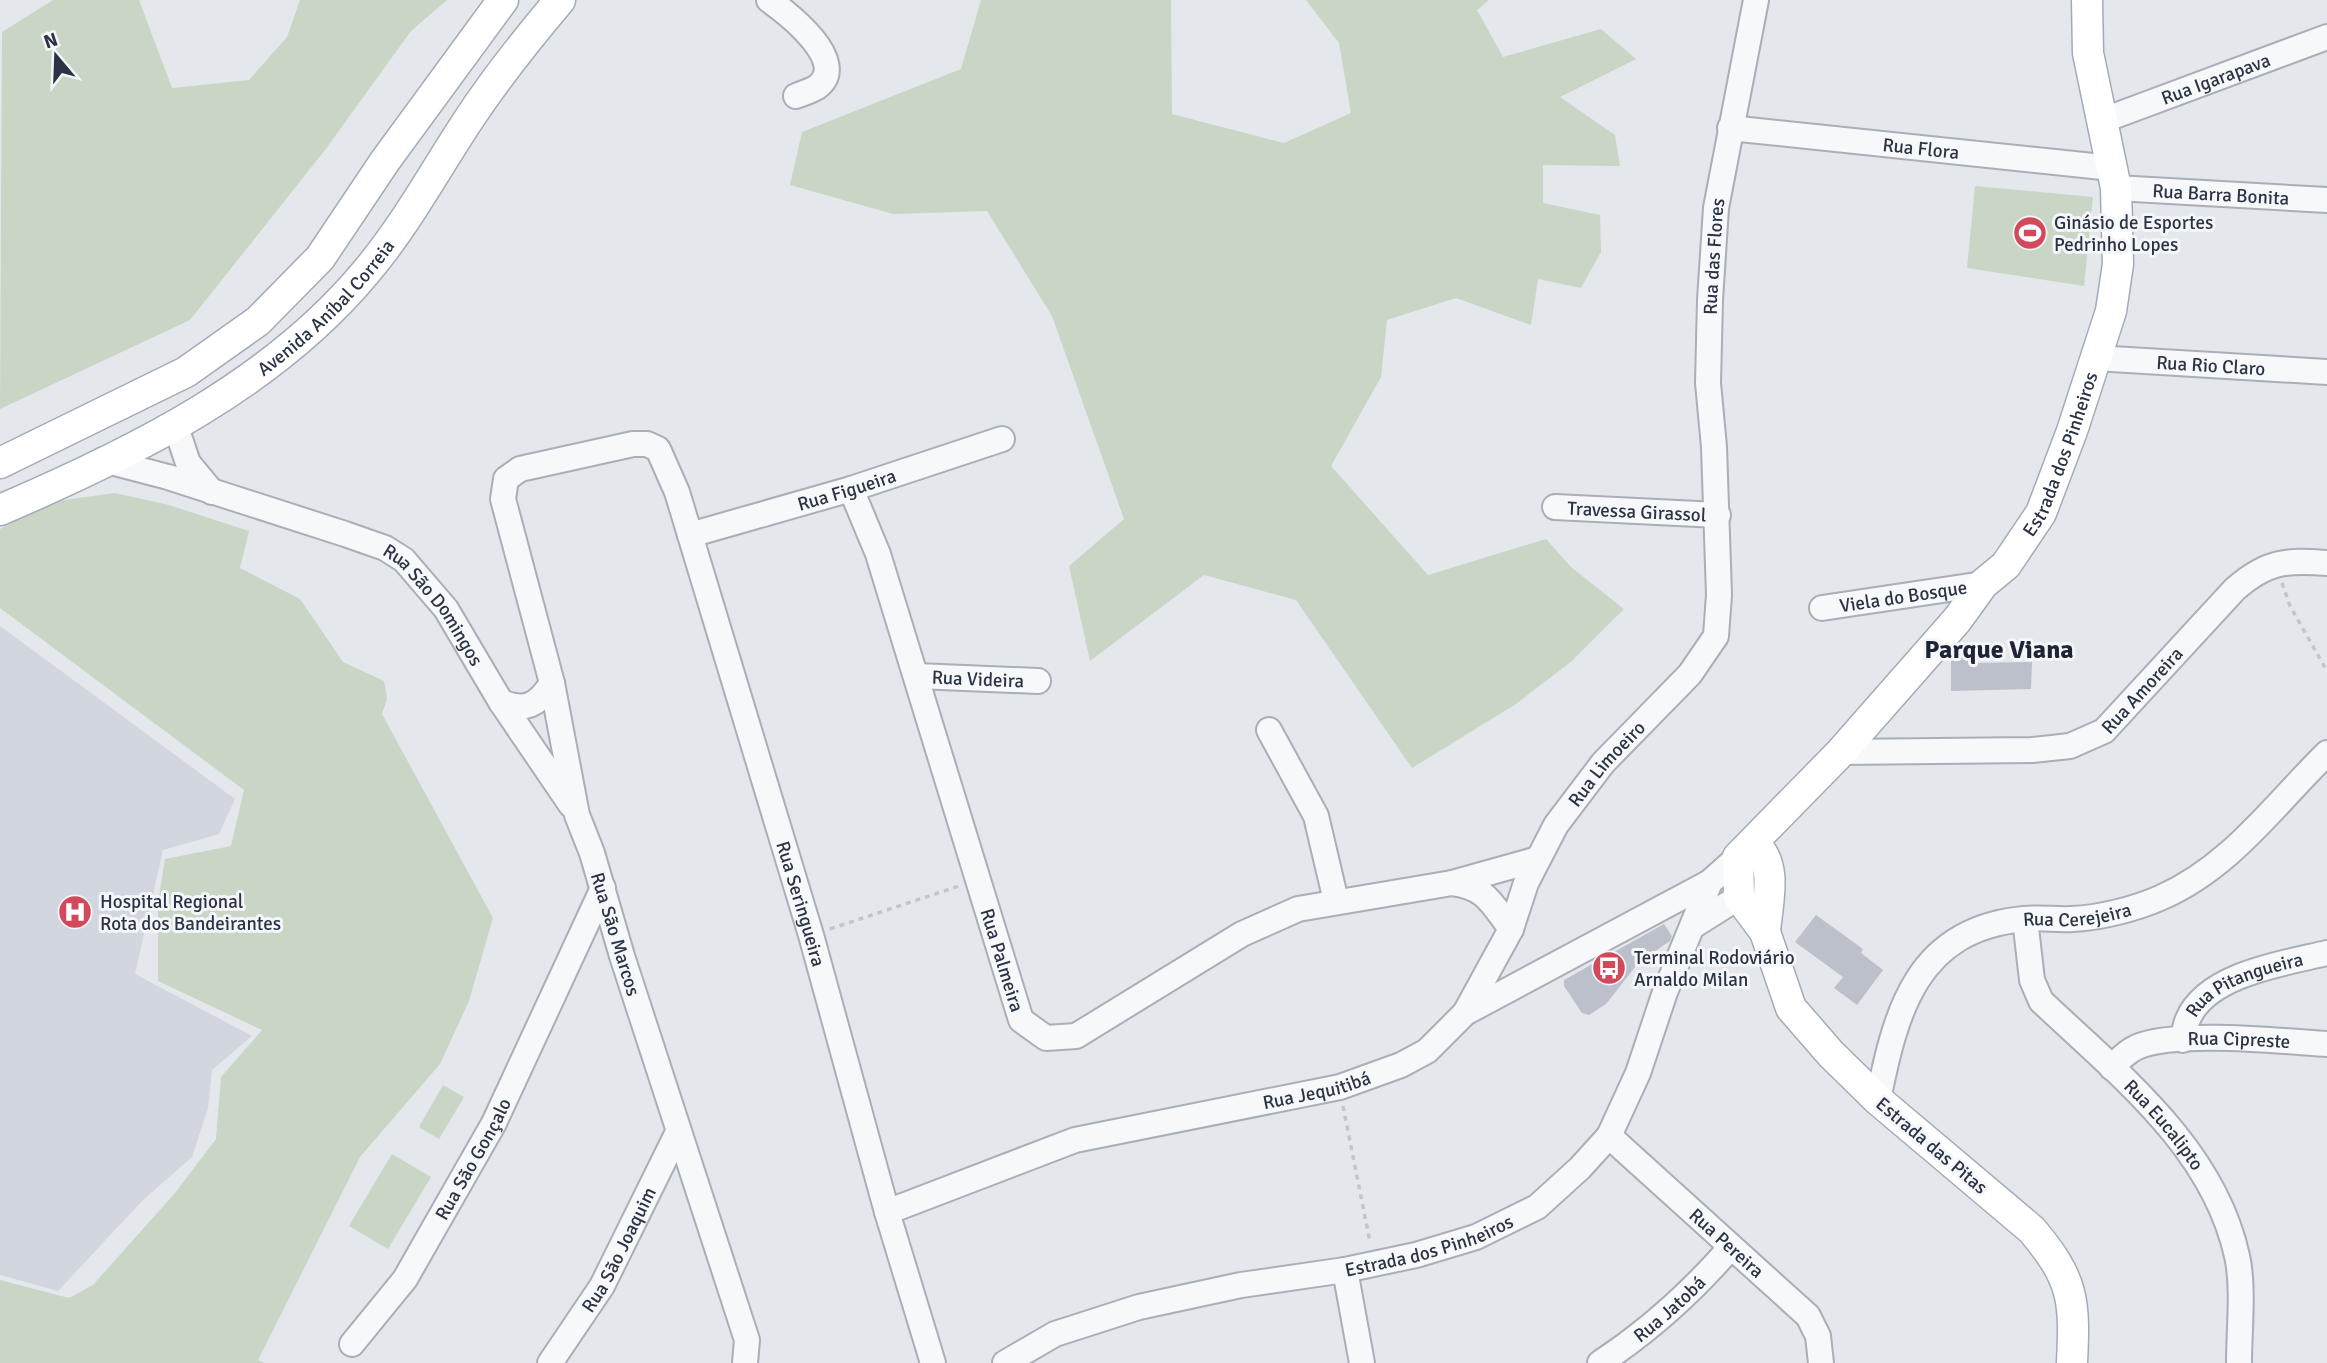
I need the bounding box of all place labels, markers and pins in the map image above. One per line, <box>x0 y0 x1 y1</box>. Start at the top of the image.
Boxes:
place label: Ginásio de Esportes Pedrinho Lopes <box>2054 211 2213 257</box>
sports icon: Ginásio de Esportes Pedrinho Lopes <box>2011 214 2049 252</box>
place label: Hospital Regional Rota dos Bandeirantes <box>100 890 281 936</box>
hospital icon: Hospital Regional Rota dos Bandeirantes <box>56 893 94 931</box>
place label: Terminal Rodoviário Arnaldo Milan <box>1634 946 1795 992</box>
bus stop icon: Terminal Rodoviário Arnaldo Milan <box>1590 949 1628 987</box>

